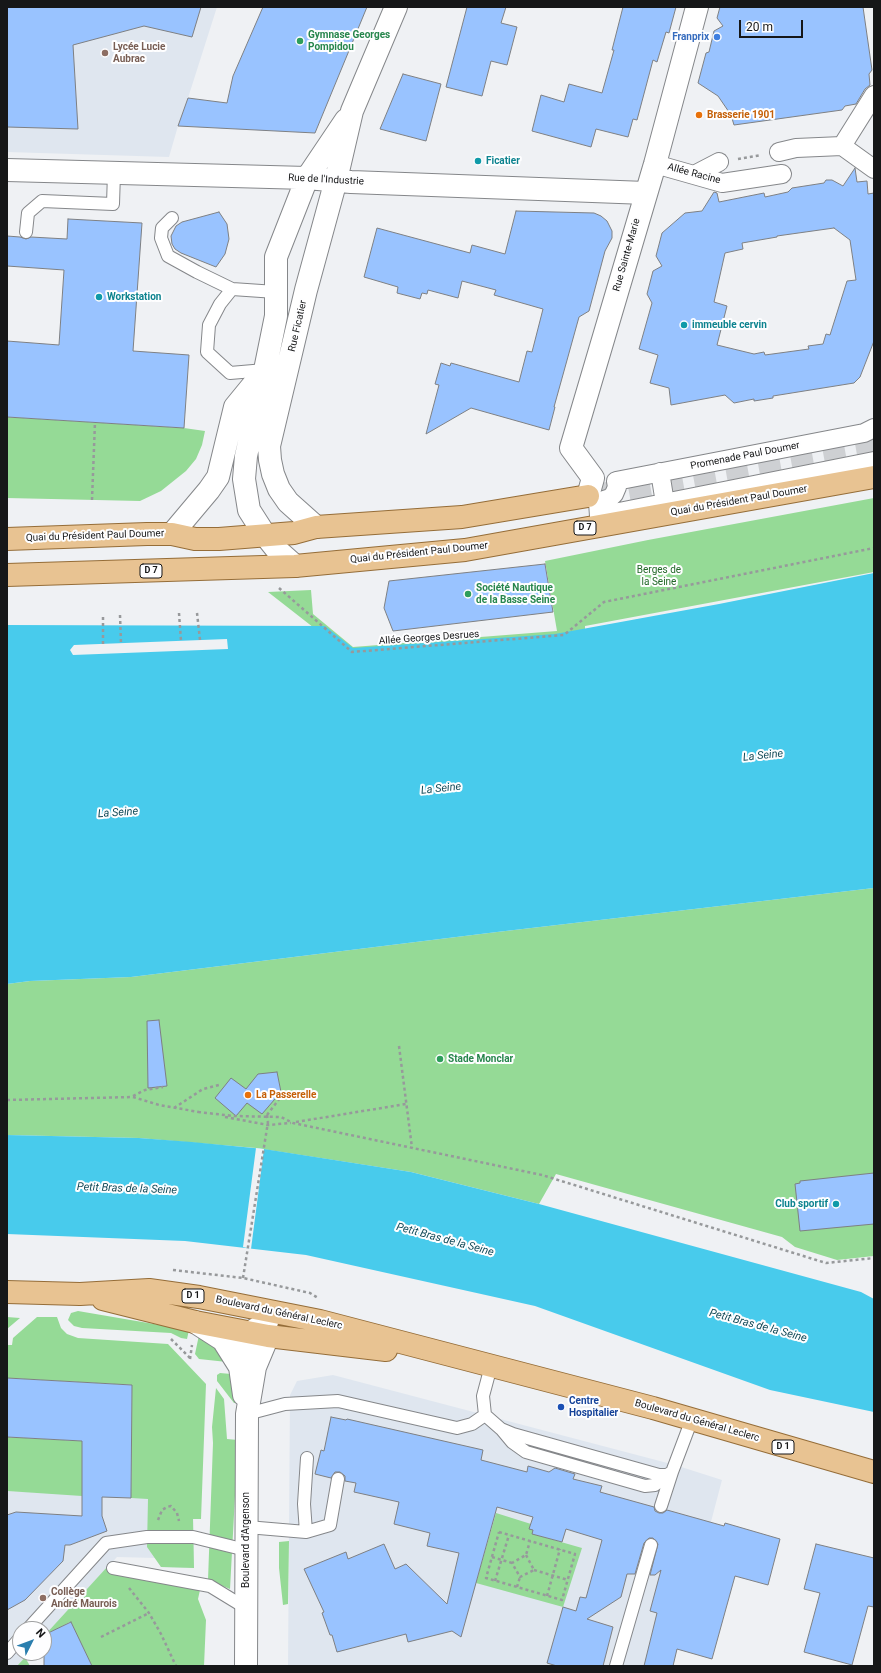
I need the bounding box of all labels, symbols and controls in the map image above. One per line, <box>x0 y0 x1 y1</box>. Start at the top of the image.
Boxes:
scale bar <box>741 12 805 38</box>
text: 20 m <box>746 20 773 34</box>
place label: Gymnase Georges Pompidou <box>308 29 390 52</box>
place label: Franprix <box>672 31 709 43</box>
marker: Franprix <box>712 32 722 42</box>
marker: Gymnase Georges Pompidou <box>295 36 305 46</box>
place label: Lycée Lucie Aubrac <box>113 41 165 64</box>
marker: Lycée Lucie Aubrac <box>100 48 110 58</box>
place label: Brasserie 1901 <box>707 109 775 121</box>
marker: Brasserie 1901 <box>694 110 704 120</box>
place label: Ficatier <box>486 155 520 167</box>
marker: Ficatier <box>473 156 483 166</box>
street label: Allée Racine <box>666 161 722 187</box>
street label: Rue de l'Industrie <box>288 172 364 188</box>
street label: Rue Sainte-Marie <box>611 217 643 293</box>
place label: Workstation <box>107 291 161 303</box>
marker: Workstation <box>94 292 104 302</box>
street label: Rue Ficatier <box>286 299 310 353</box>
place label: immeuble cervin <box>692 319 767 331</box>
marker: immeuble cervin <box>679 320 689 330</box>
street label: Promenade Paul Doumer <box>689 440 801 472</box>
street label: Quai du Président Paul Doumer <box>670 483 808 519</box>
road number: D 7 <box>574 521 596 535</box>
street label: Quai du Président Paul Doumer <box>26 528 164 544</box>
street label: Quai du Président Paul Doumer <box>350 540 488 566</box>
road number: D 7 <box>140 564 162 578</box>
park label: Berges de la Seine <box>637 564 681 588</box>
place label: Société Nautique de la Basse Seine <box>476 582 555 606</box>
marker: Société Nautique de la Basse Seine <box>463 589 473 599</box>
street label: Allée Georges Desrues <box>378 629 480 647</box>
water label: La Seine <box>742 747 784 765</box>
water label: La Seine <box>420 780 462 798</box>
water label: La Seine <box>97 805 139 821</box>
place label: Stade Monclar <box>448 1053 513 1065</box>
marker: Stade Monclar <box>435 1054 445 1064</box>
place label: La Passerelle <box>256 1089 316 1101</box>
marker: La Passerelle <box>243 1090 253 1100</box>
water label: Petit Bras de la Seine <box>77 1181 177 1197</box>
place label: Club sportif <box>775 1198 828 1210</box>
marker: Club sportif <box>831 1199 841 1209</box>
water label: Petit Bras de la Seine <box>395 1221 495 1259</box>
road number: D 1 <box>182 1289 204 1303</box>
street label: Boulevard du Général Leclerc <box>215 1294 343 1332</box>
water label: Petit Bras de la Seine <box>708 1307 808 1345</box>
place label: Centre Hospitalier <box>569 1395 618 1418</box>
street label: Boulevard du Général Leclerc <box>633 1397 761 1445</box>
marker: Centre Hospitalier <box>556 1402 566 1412</box>
road number: D 1 <box>772 1440 794 1454</box>
street label: Boulevard d'Argenson <box>240 1492 252 1588</box>
place label: Collège André Maurois <box>51 1586 117 1610</box>
marker: Collège André Maurois <box>38 1593 48 1603</box>
north arrow <box>12 1621 52 1661</box>
text: N <box>33 1626 48 1641</box>

